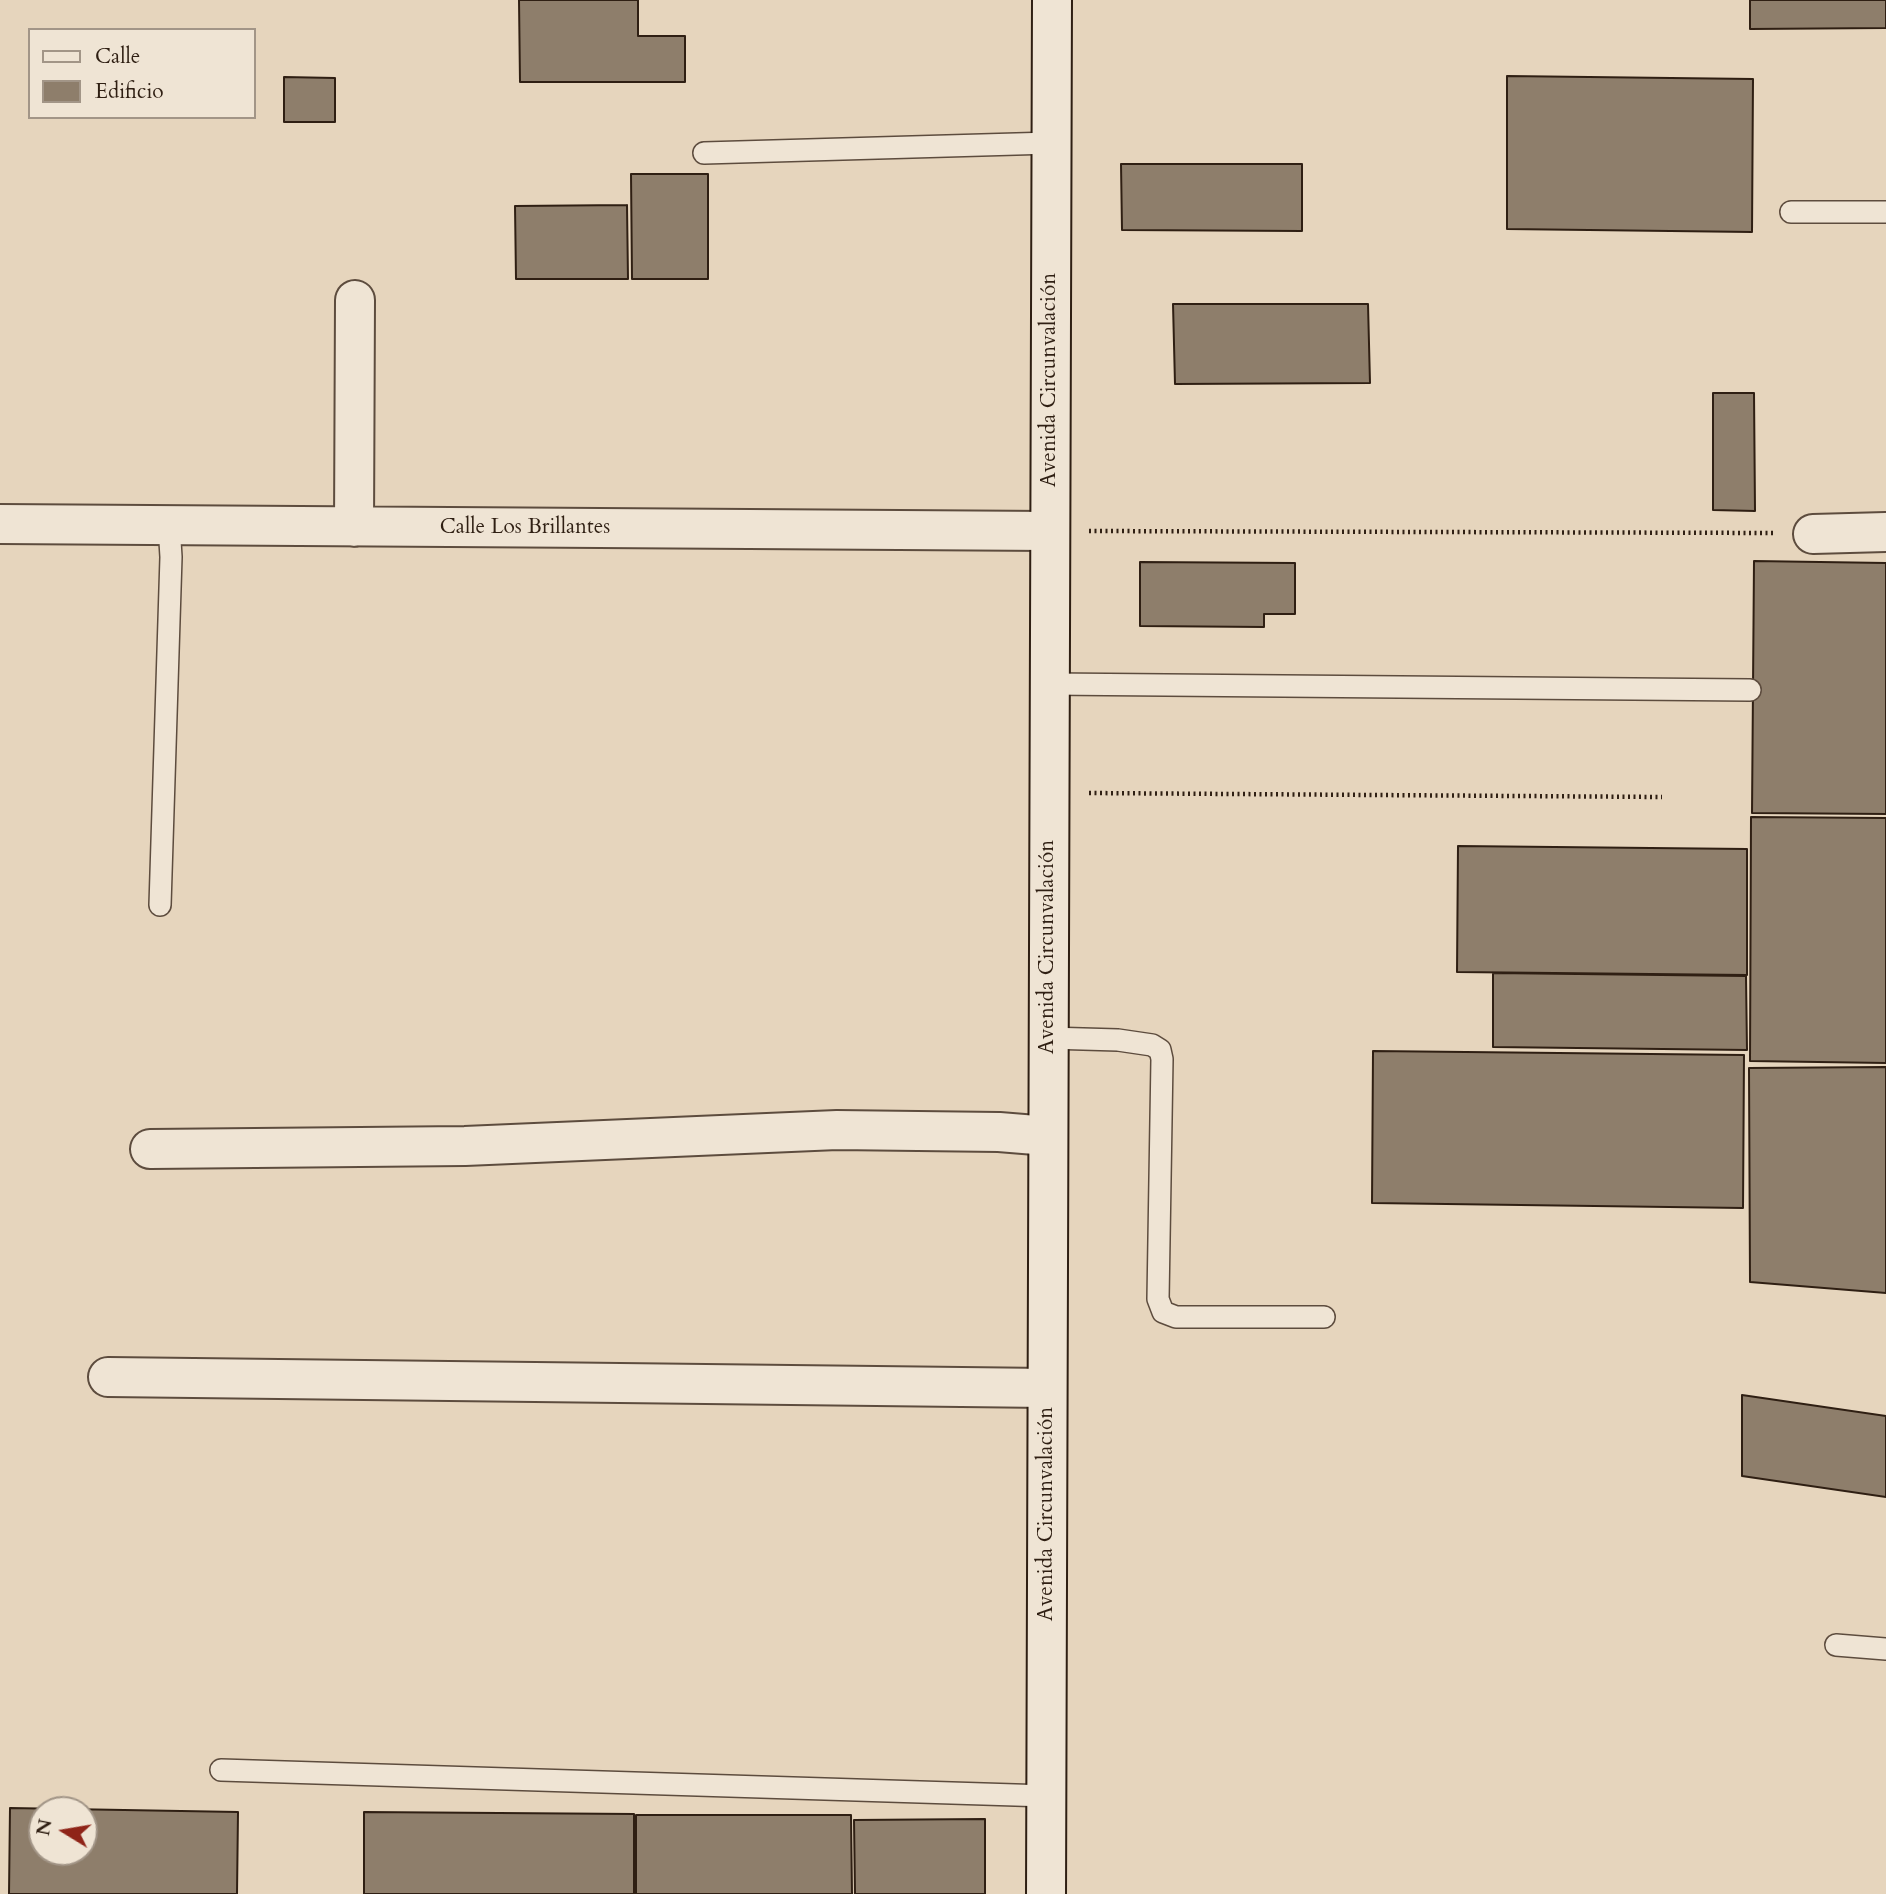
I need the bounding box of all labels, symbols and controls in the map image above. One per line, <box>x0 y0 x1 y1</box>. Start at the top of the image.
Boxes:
legend <box>28 28 256 119</box>
text: Calle <box>95 42 140 71</box>
text: Edificio <box>95 77 164 106</box>
street label: Avenida Circunvalación <box>1037 273 1063 487</box>
street label: Calle Los Brillantes <box>440 515 610 541</box>
street label: Avenida Circunvalación <box>1035 840 1061 1054</box>
street label: Avenida Circunvalación <box>1034 1407 1060 1621</box>
north arrow <box>28 1796 98 1866</box>
text: N <box>30 1817 59 1838</box>

